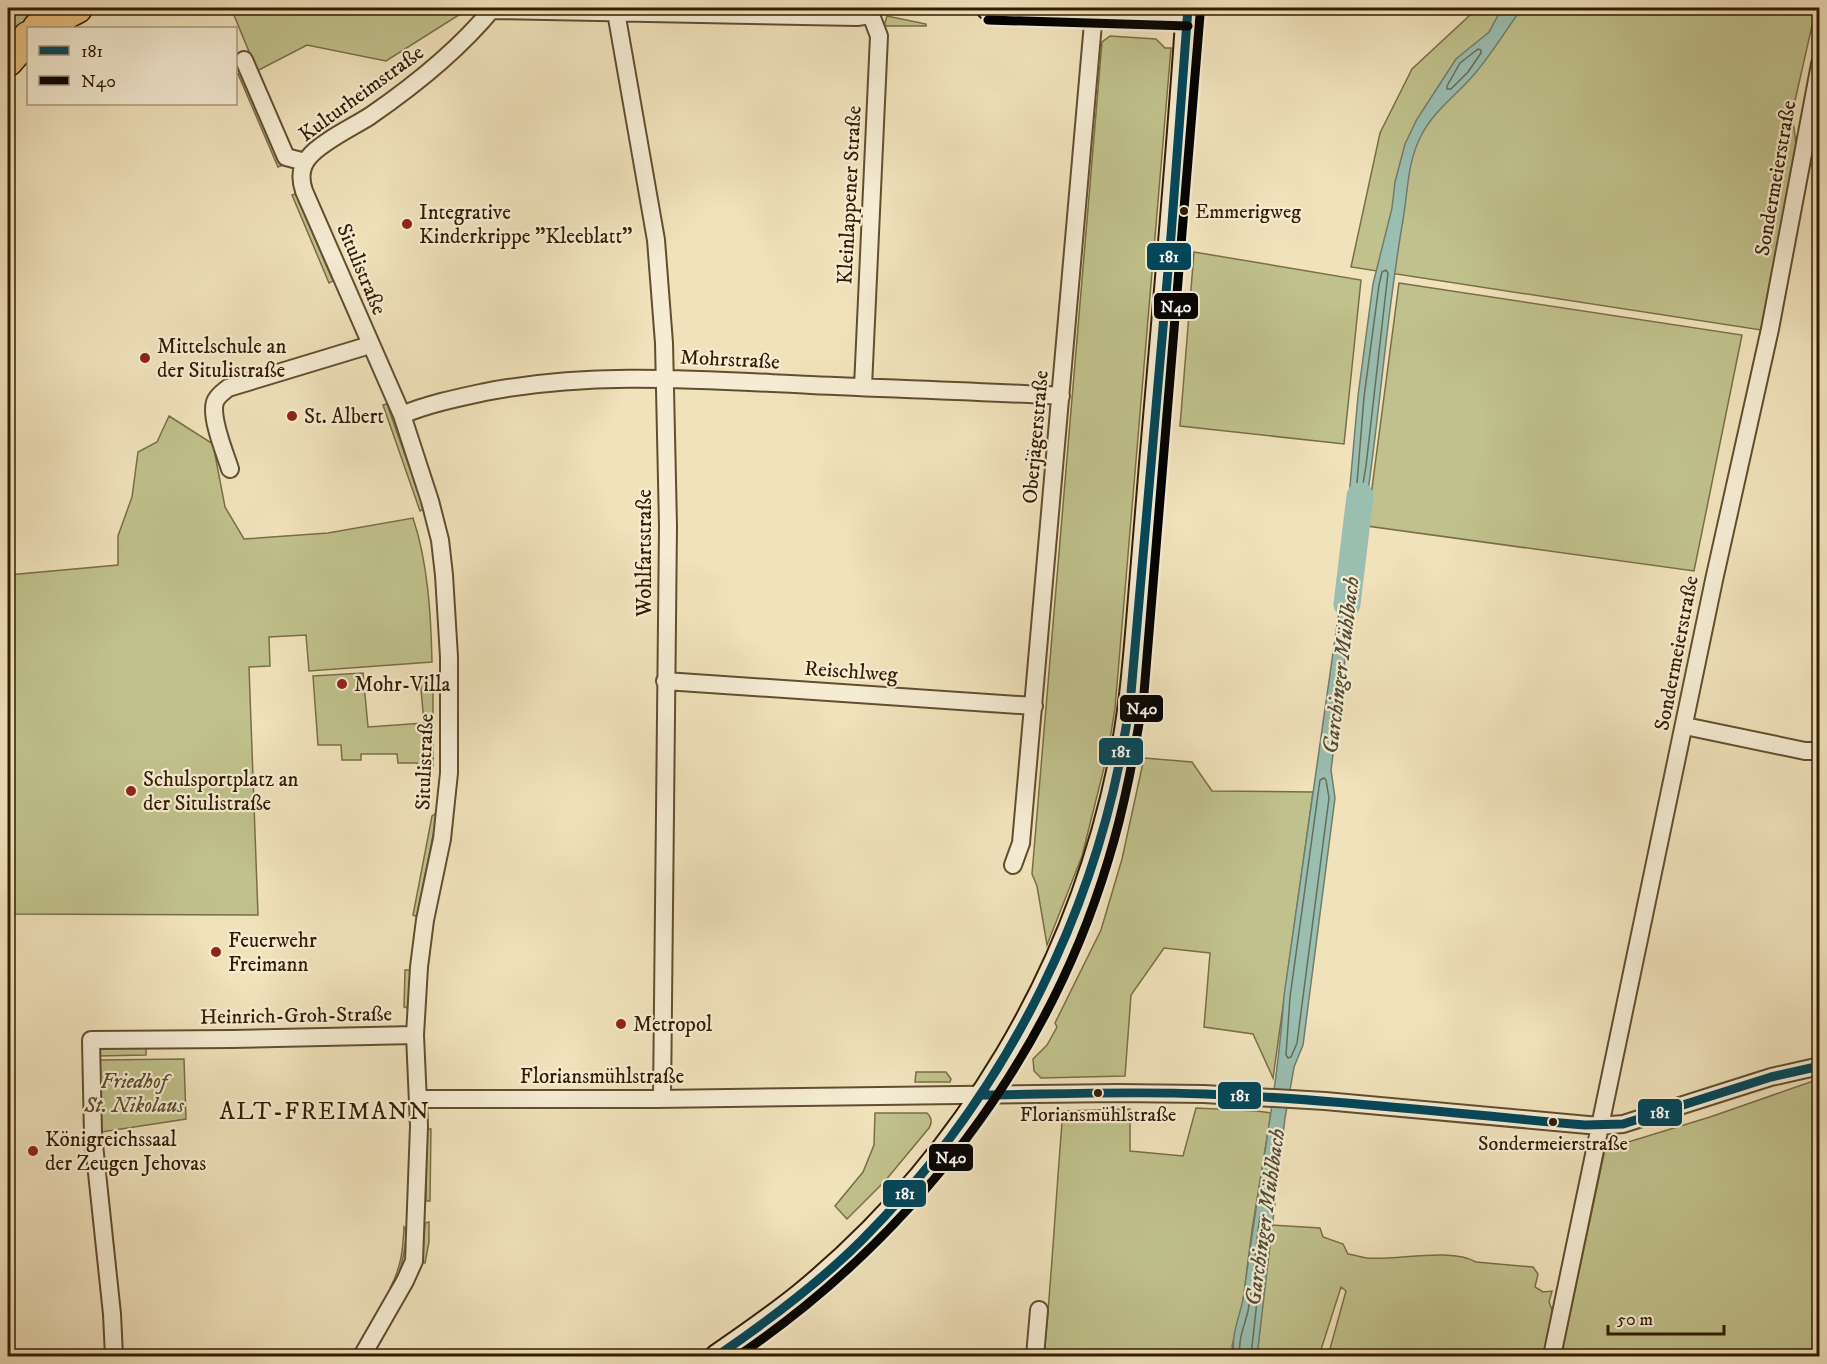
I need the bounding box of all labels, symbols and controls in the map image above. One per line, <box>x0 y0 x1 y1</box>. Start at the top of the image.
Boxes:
legend <box>27 27 237 105</box>
street label: Kulturheimstraße <box>294 40 429 148</box>
text: 181 <box>81 41 103 63</box>
text: N40 <box>81 71 116 93</box>
street label: Sondermeierstraße <box>1750 98 1802 258</box>
street label: Kleinlappener Straße <box>832 105 868 285</box>
place label: Integrative Kinderkrippe "Kleeblatt" <box>419 200 633 250</box>
place label: Emmerigweg <box>1195 200 1301 225</box>
marker: Emmerigweg <box>1178 205 1190 217</box>
marker: Integrative Kinderkrippe "Kleeblatt" <box>400 217 414 231</box>
street label: Situlistraße <box>330 220 392 319</box>
line badge: 181 <box>1146 242 1192 271</box>
text: 181 <box>1159 247 1179 267</box>
line badge: N40 <box>1153 292 1199 320</box>
text: N40 <box>1161 297 1192 317</box>
place label: Mittelschule an der Situlistraße <box>157 334 286 384</box>
street label: Mohrstraße <box>679 344 781 376</box>
marker: Mittelschule an der Situlistraße <box>138 351 152 365</box>
street label: Oberjägerstraße <box>1017 369 1055 505</box>
place label: St. Albert <box>304 404 384 430</box>
marker: St. Albert <box>285 409 299 423</box>
street label: Wohlfartstraße <box>632 489 658 618</box>
street label: Sondermeierstraße <box>1649 573 1705 733</box>
water label: Garchinger Mühlbach <box>1317 575 1366 755</box>
street label: Reischlweg <box>803 656 899 688</box>
place label: Mohr-Villa <box>354 672 451 698</box>
marker: Mohr-Villa <box>335 677 349 691</box>
line badge: N40 <box>1119 694 1164 723</box>
text: N40 <box>1127 699 1158 719</box>
street label: Situlistraße <box>410 713 440 811</box>
line badge: 181 <box>1098 737 1144 766</box>
text: 181 <box>1111 742 1131 762</box>
place label: Schulsportplatz an der Situlistraße <box>143 767 299 817</box>
marker: Schulsportplatz an der Situlistraße <box>124 784 138 798</box>
place label: Feuerwehr Freimann <box>228 928 317 978</box>
marker: Feuerwehr Freimann <box>209 945 223 959</box>
street label: Heinrich-Groh-Straße <box>200 1001 393 1031</box>
place label: Metropol <box>633 1012 713 1038</box>
marker: Metropol <box>614 1017 628 1031</box>
street label: Floriansmühlstraße <box>520 1064 684 1090</box>
park label: Friedhof St. Nikolaus <box>83 1069 184 1119</box>
line badge: 181 <box>1217 1081 1262 1110</box>
text: 181 <box>1230 1086 1250 1106</box>
marker: Floriansmühlstraße <box>1092 1087 1104 1099</box>
district label: ALT-FREIMANN <box>220 1097 430 1127</box>
line badge: 181 <box>1637 1098 1683 1127</box>
place label: Floriansmühlstraße <box>1020 1103 1176 1128</box>
text: 181 <box>1650 1103 1670 1123</box>
marker: Sondermeierstraße <box>1547 1116 1559 1128</box>
place label: Königreichssaal der Zeugen Jehovas <box>45 1127 206 1177</box>
water label: Garchinger Mühlbach <box>1240 1127 1291 1308</box>
place label: Sondermeierstraße <box>1478 1132 1628 1157</box>
line badge: N40 <box>928 1143 974 1172</box>
marker: Königreichssaal der Zeugen Jehovas <box>26 1144 40 1158</box>
text: N40 <box>936 1148 967 1168</box>
line badge: 181 <box>882 1179 927 1208</box>
text: 181 <box>895 1184 915 1204</box>
scale bar <box>1608 1298 1724 1336</box>
text: 50 m <box>1617 1309 1653 1331</box>

